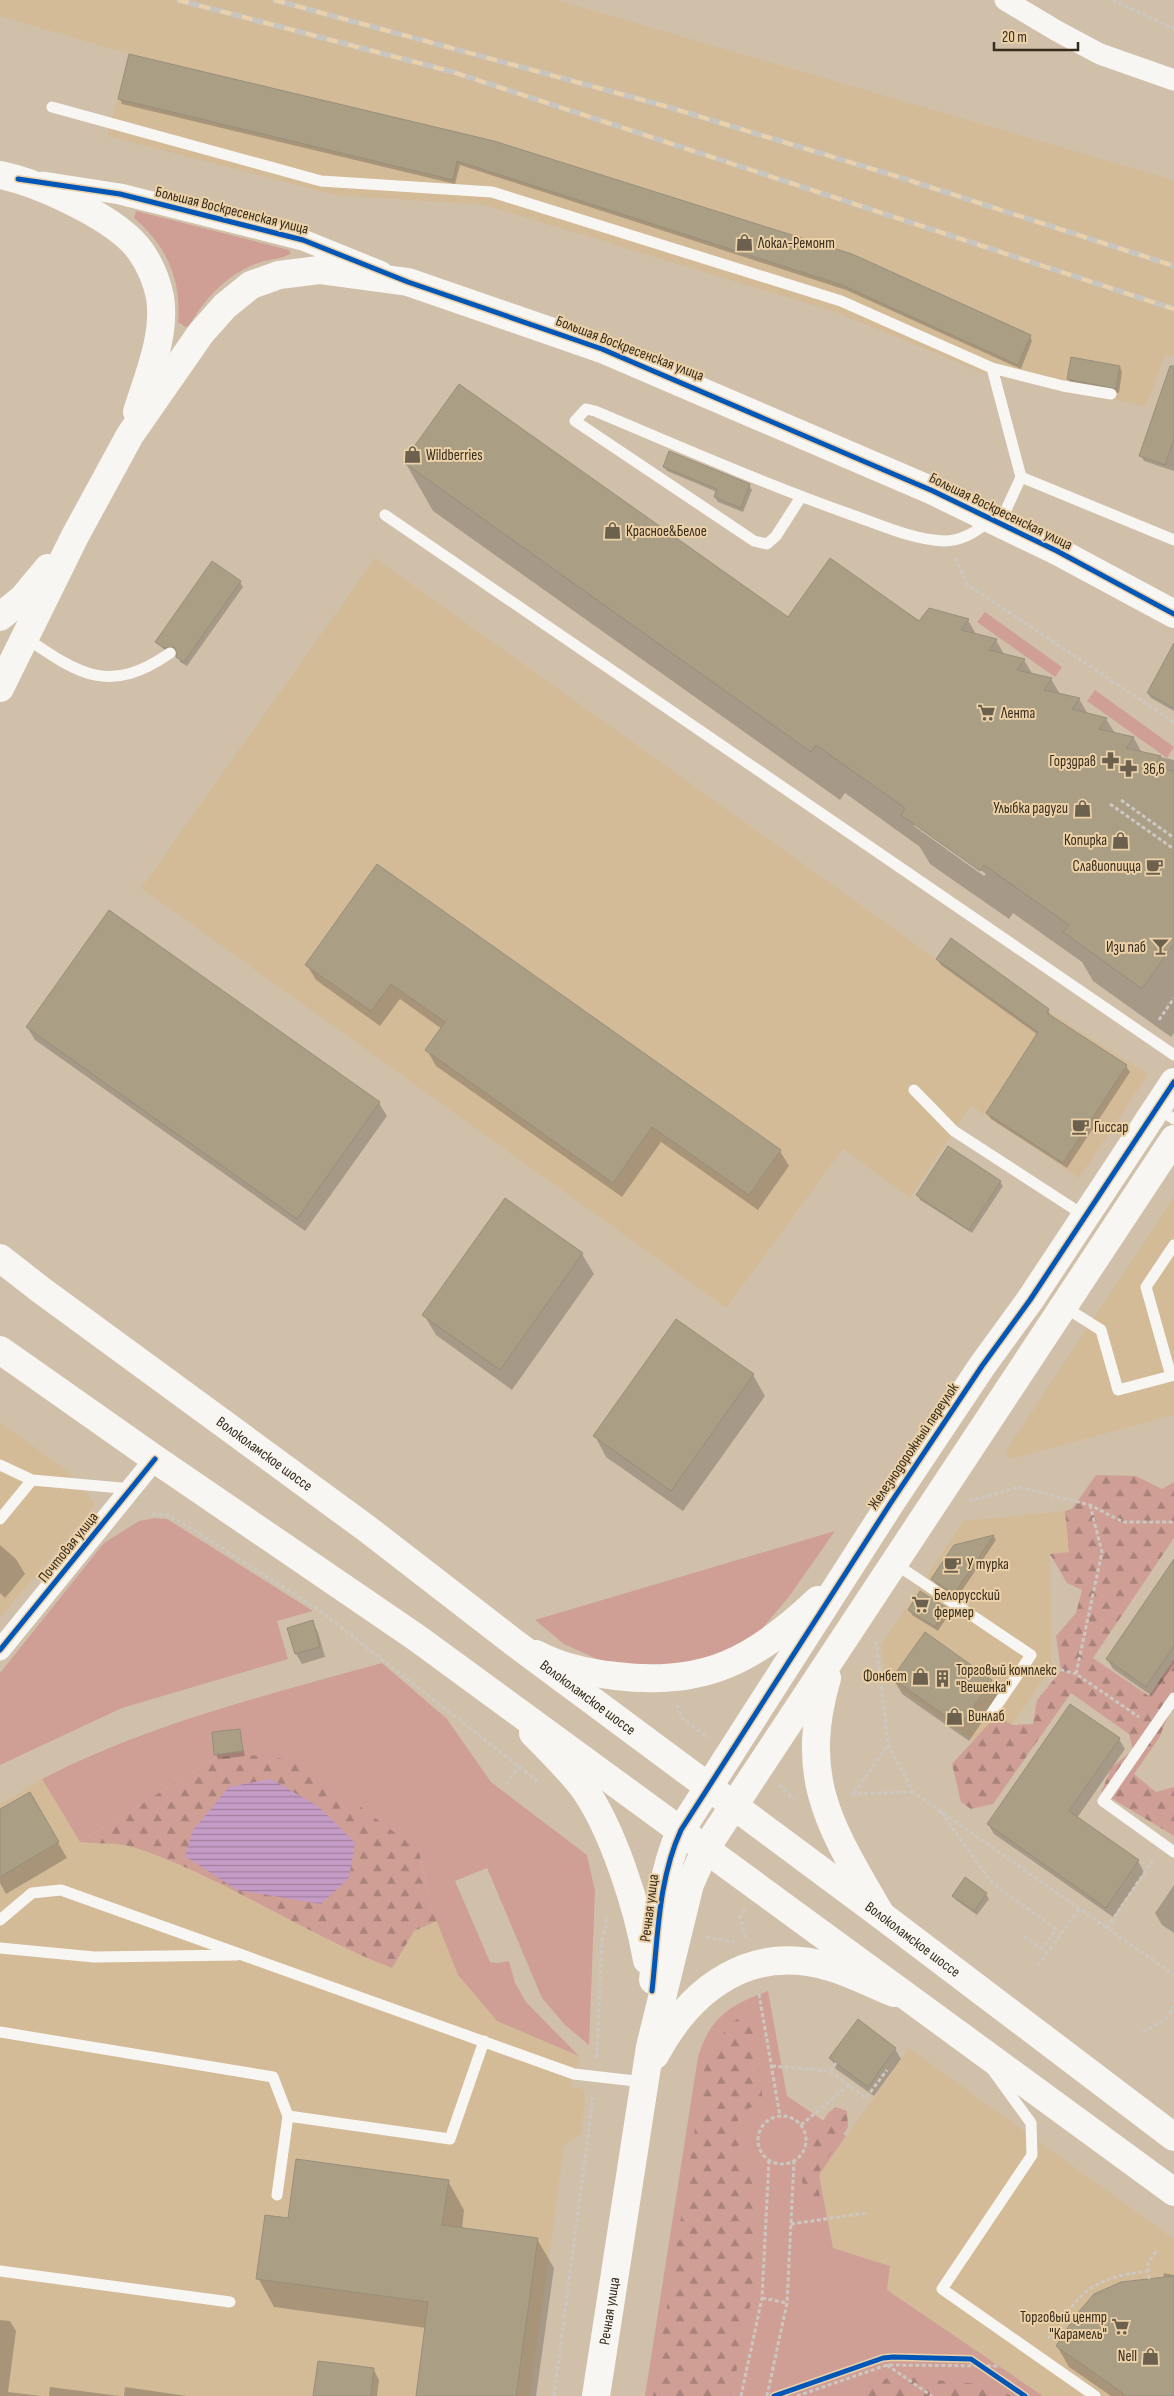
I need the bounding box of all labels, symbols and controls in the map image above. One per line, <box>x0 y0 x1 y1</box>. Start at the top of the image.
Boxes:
scale bar <box>994 20 1078 52</box>
text: 20 m <box>1002 28 1027 47</box>
street label: Большая Воскресенская улица <box>153 182 311 239</box>
shop icon: Локал-Ремонт <box>734 233 754 253</box>
place label: Локал-Ремонт <box>757 234 835 253</box>
street label: Большая Воскресенская улица <box>553 311 707 386</box>
shop icon: Wildberries <box>402 445 422 465</box>
place label: Wildberries <box>426 446 483 465</box>
street label: Большая Воскресенская улица <box>926 468 1076 555</box>
shop icon: Красное&Белое <box>602 521 622 541</box>
place label: Красное&Белое <box>626 522 707 541</box>
supermarket icon: Лента <box>977 703 997 723</box>
place label: Лента <box>1000 704 1035 723</box>
pharmacy icon: Горздрав <box>1100 751 1120 771</box>
place label: Горздрав <box>1049 752 1096 771</box>
pharmacy icon: 36,6 <box>1119 759 1139 779</box>
place label: 36,6 <box>1143 760 1165 779</box>
shop icon: Улыбка радуги <box>1072 798 1092 818</box>
place label: Улыбка радуги <box>993 799 1068 818</box>
shop icon: Копирка <box>1111 830 1131 850</box>
place label: Копирка <box>1064 831 1107 850</box>
cafe icon: Славиопицца <box>1145 856 1165 876</box>
place label: Славиопицца <box>1073 857 1141 876</box>
bar icon: Изи паб <box>1150 937 1170 957</box>
place label: Изи паб <box>1106 938 1146 957</box>
cafe icon: Гиссар <box>1070 1117 1090 1137</box>
place label: Гиссар <box>1094 1118 1128 1137</box>
street label: Железнодорожный переулок <box>864 1379 963 1513</box>
street label: Волоколамское шоссе <box>212 1413 316 1496</box>
street label: Почтовая улица <box>34 1508 103 1586</box>
cafe icon: У турка <box>943 1554 963 1574</box>
place label: У турка <box>967 1555 1009 1574</box>
place label: Белорусский фермер <box>934 1586 1000 1622</box>
supermarket icon: Белорусский фермер <box>910 1594 930 1614</box>
street label: Волоколамское шоссе <box>536 1656 639 1740</box>
place label: Торговый комплекс "Вешенка" <box>956 1661 1057 1697</box>
shop icon: Фонбет <box>911 1666 931 1686</box>
place label: Фонбет <box>863 1667 907 1686</box>
building icon: Торговый комплекс "Вешенка" <box>932 1669 952 1689</box>
shop icon: Винлаб <box>944 1706 964 1726</box>
place label: Винлаб <box>968 1707 1005 1726</box>
street label: Речная улица <box>636 1873 663 1943</box>
street label: Волоколамское шоссе <box>861 1897 964 1982</box>
street label: Речная улица <box>595 2276 624 2346</box>
place label: Торговый центр "Карамель" <box>1020 2308 1107 2344</box>
supermarket icon: Торговый центр "Карамель" <box>1111 2316 1131 2336</box>
shop icon: Nell <box>1141 2346 1161 2366</box>
place label: Nell <box>1118 2347 1137 2366</box>

